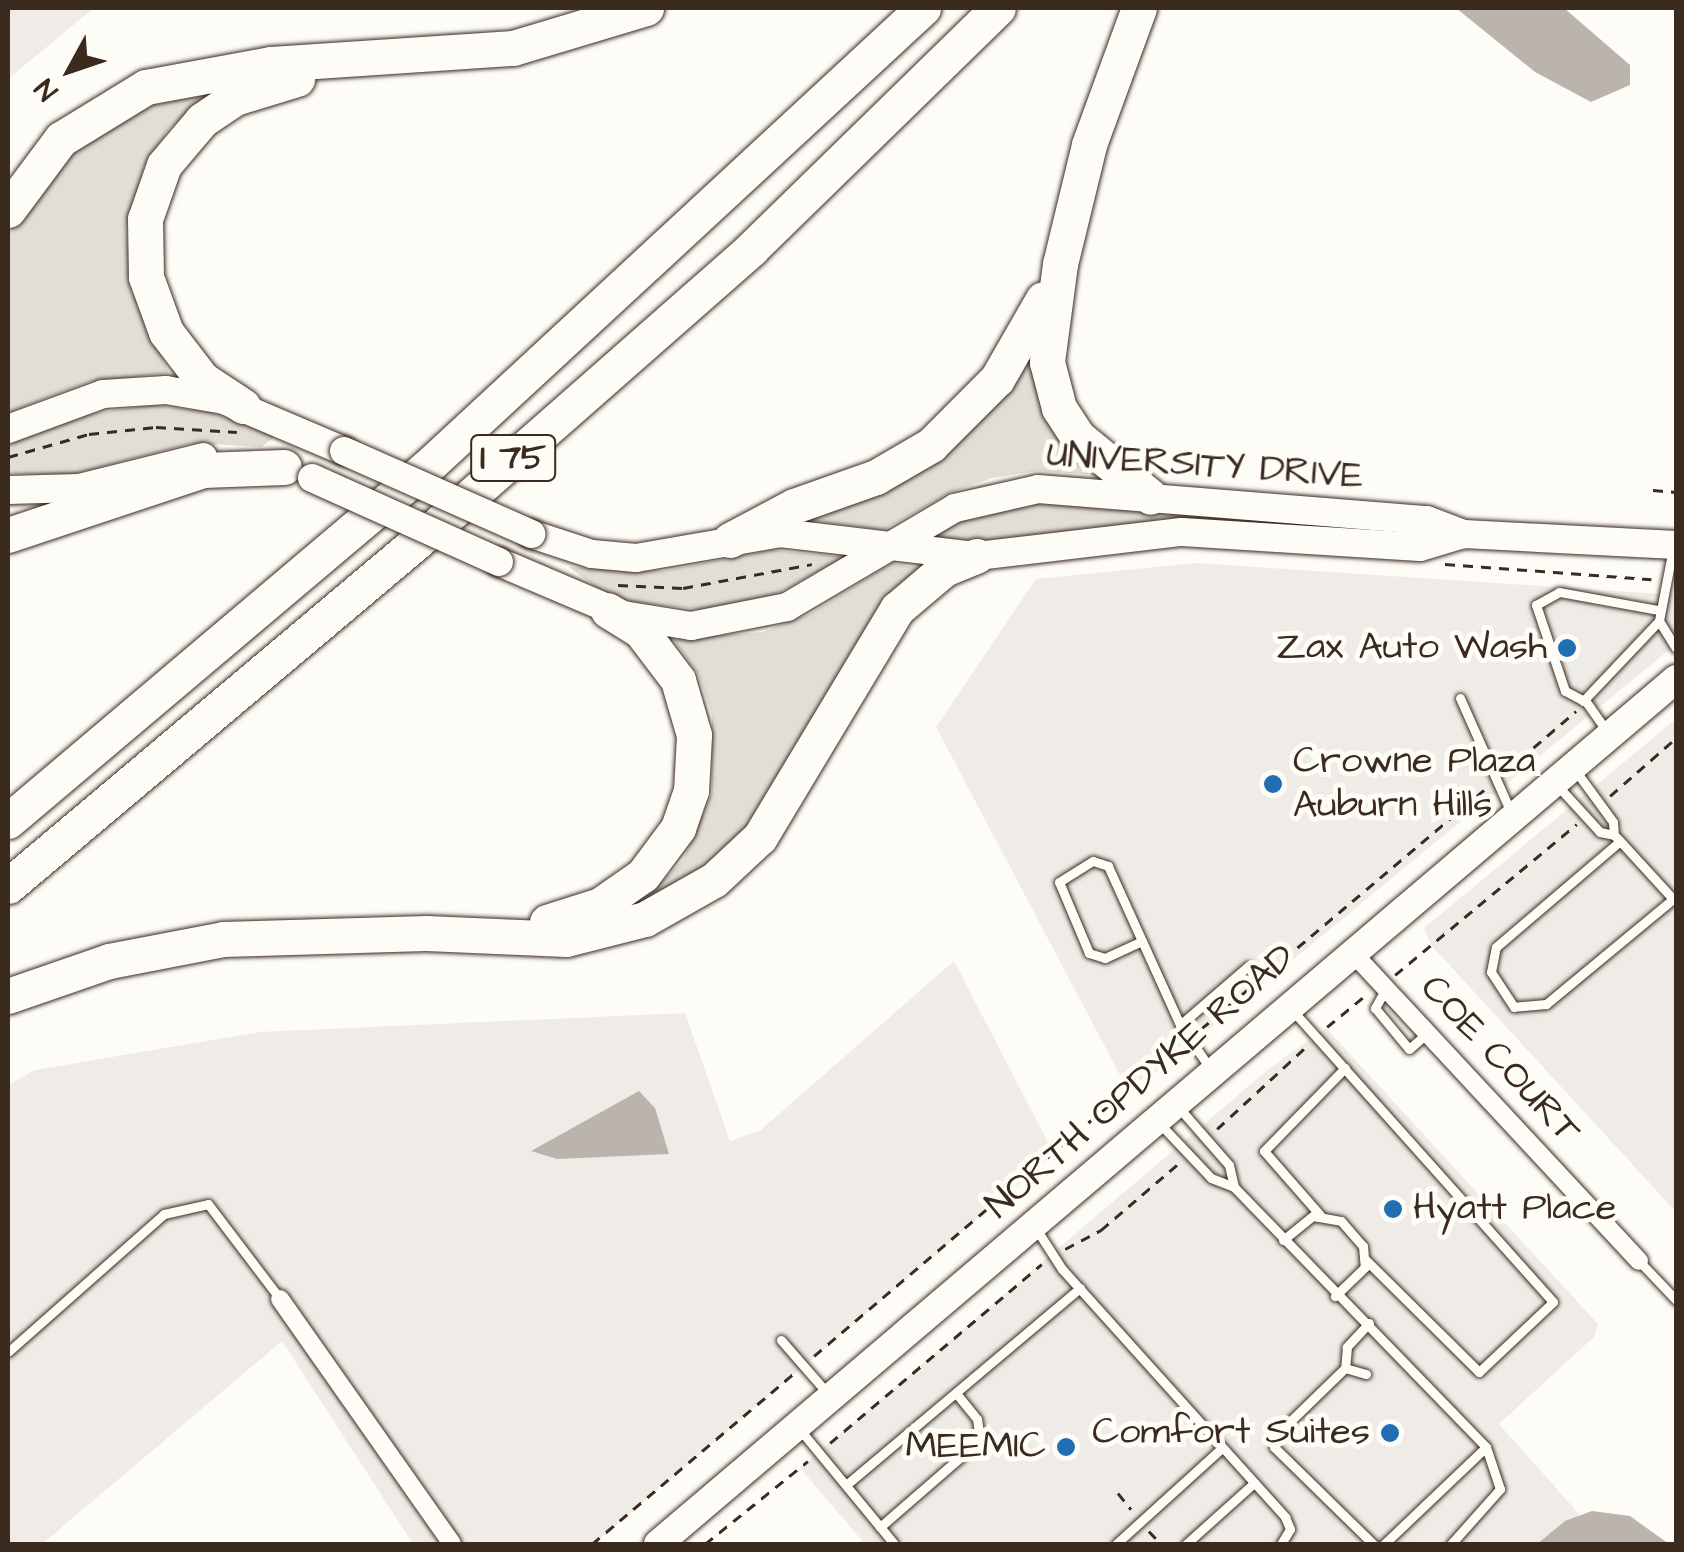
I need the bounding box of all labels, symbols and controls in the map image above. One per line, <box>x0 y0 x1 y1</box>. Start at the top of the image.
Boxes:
north arrow <box>20 20 120 120</box>
text: N <box>26 70 67 109</box>
road number: I 75 <box>468 428 558 488</box>
street label: UNIVERSITY DRIVE <box>1045 432 1365 500</box>
place label: Zax Auto Wash <box>1276 625 1547 671</box>
marker: Zax Auto Wash <box>1556 637 1578 659</box>
place label: Crowne Plaza Auburn Hills <box>1293 739 1535 828</box>
marker: Crowne Plaza Auburn Hills <box>1262 773 1284 795</box>
street label: NORTH OPDYKE ROAD <box>977 935 1305 1229</box>
street label: COE COURT <box>1410 966 1590 1154</box>
place label: Hyatt Place <box>1413 1186 1616 1232</box>
marker: Hyatt Place <box>1382 1198 1404 1220</box>
place label: Comfort Suites <box>1092 1410 1370 1456</box>
marker: Comfort Suites <box>1379 1422 1401 1444</box>
place label: MEEMIC <box>906 1424 1046 1470</box>
marker: MEEMIC <box>1055 1436 1077 1458</box>

